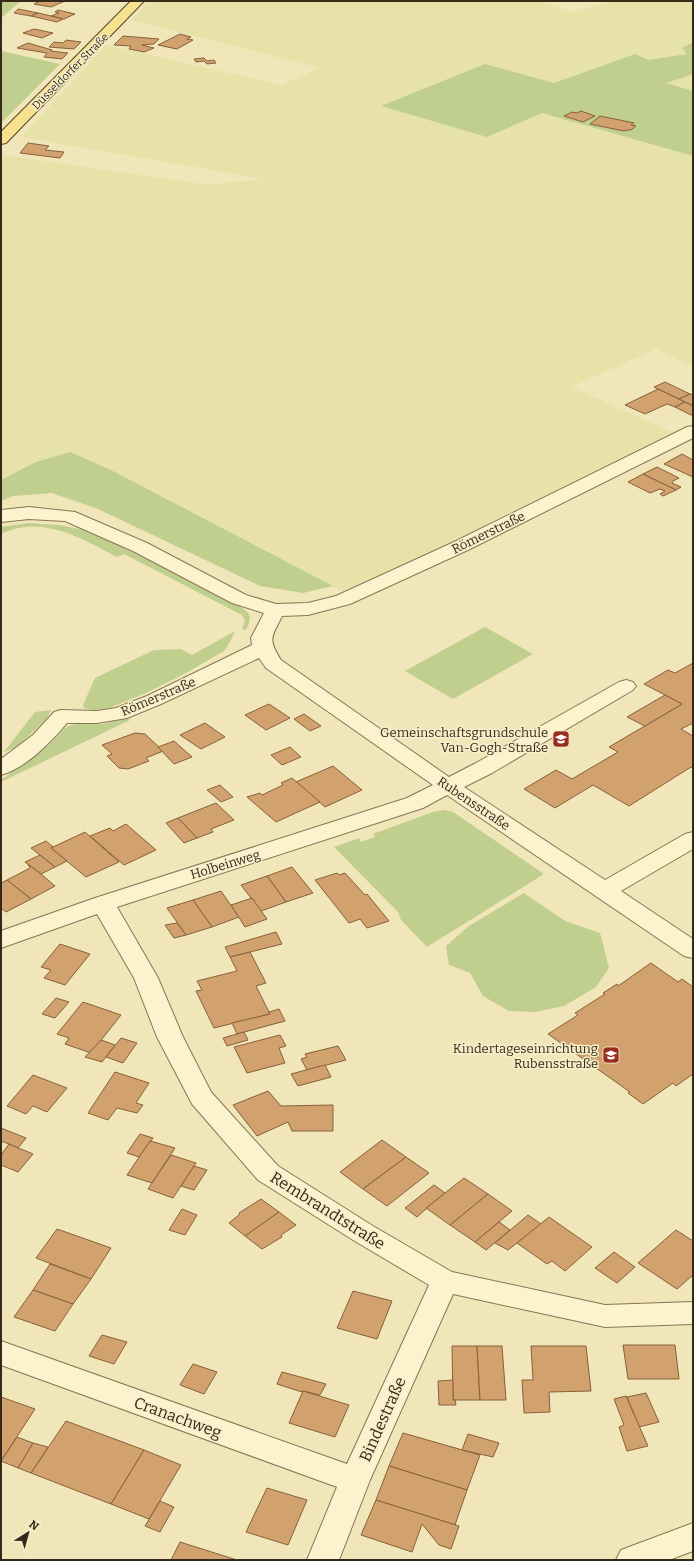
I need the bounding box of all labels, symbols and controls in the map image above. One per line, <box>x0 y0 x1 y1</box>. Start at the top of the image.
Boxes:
street label: Düsseldorfer Straße <box>29 30 111 112</box>
street label: Römerstraße <box>449 508 527 557</box>
street label: Römerstraße <box>119 674 198 719</box>
place label: Gemeinschaftsgrundschule Van-Gogh-Straße <box>380 725 548 755</box>
school or university icon: Gemeinschaftsgrundschule Van-Gogh-Straße <box>551 729 571 749</box>
street label: Rubensstraße <box>435 774 513 833</box>
street label: Holbeinweg <box>188 847 262 882</box>
place label: Kindertageseinrichtung Rubensstraße <box>453 1041 598 1071</box>
school or university icon: Kindertageseinrichtung Rubensstraße <box>601 1045 621 1065</box>
street label: Rembrandtstraße <box>267 1167 389 1253</box>
street label: Bindestraße <box>355 1374 410 1465</box>
street label: Cranachweg <box>131 1393 224 1442</box>
north arrow <box>8 1513 48 1553</box>
text: N <box>26 1518 41 1533</box>

